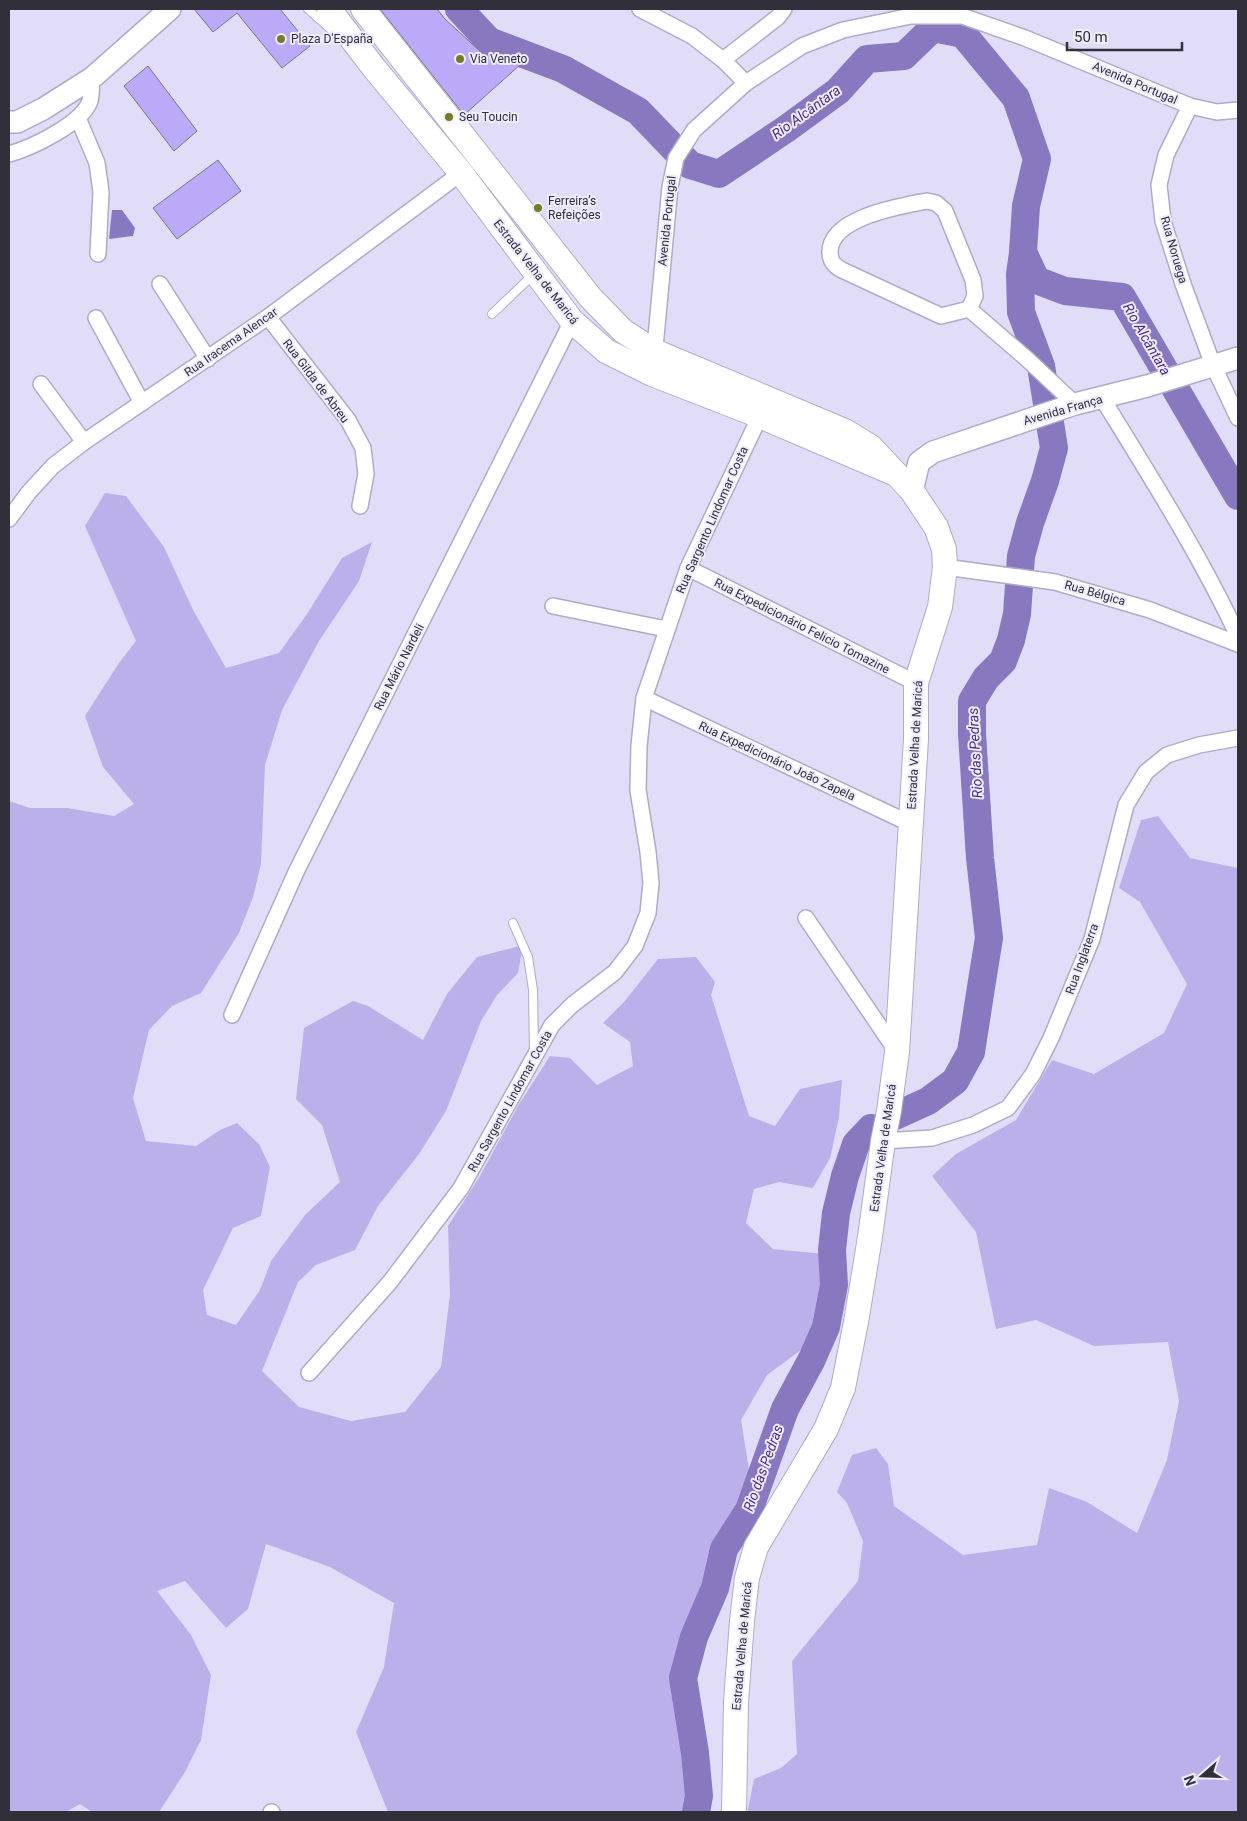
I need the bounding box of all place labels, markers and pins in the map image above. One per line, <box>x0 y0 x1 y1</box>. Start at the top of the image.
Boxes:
place label: Plaza D'España <box>291 32 373 46</box>
marker: Plaza D'España <box>275 33 287 45</box>
place label: Via Veneto <box>470 52 528 66</box>
marker: Via Veneto <box>454 53 466 65</box>
place label: Seu Toucin <box>459 110 518 124</box>
marker: Seu Toucin <box>443 111 455 123</box>
place label: Ferreira’s Refeições <box>548 194 601 222</box>
marker: Ferreira’s Refeições <box>532 202 544 214</box>

